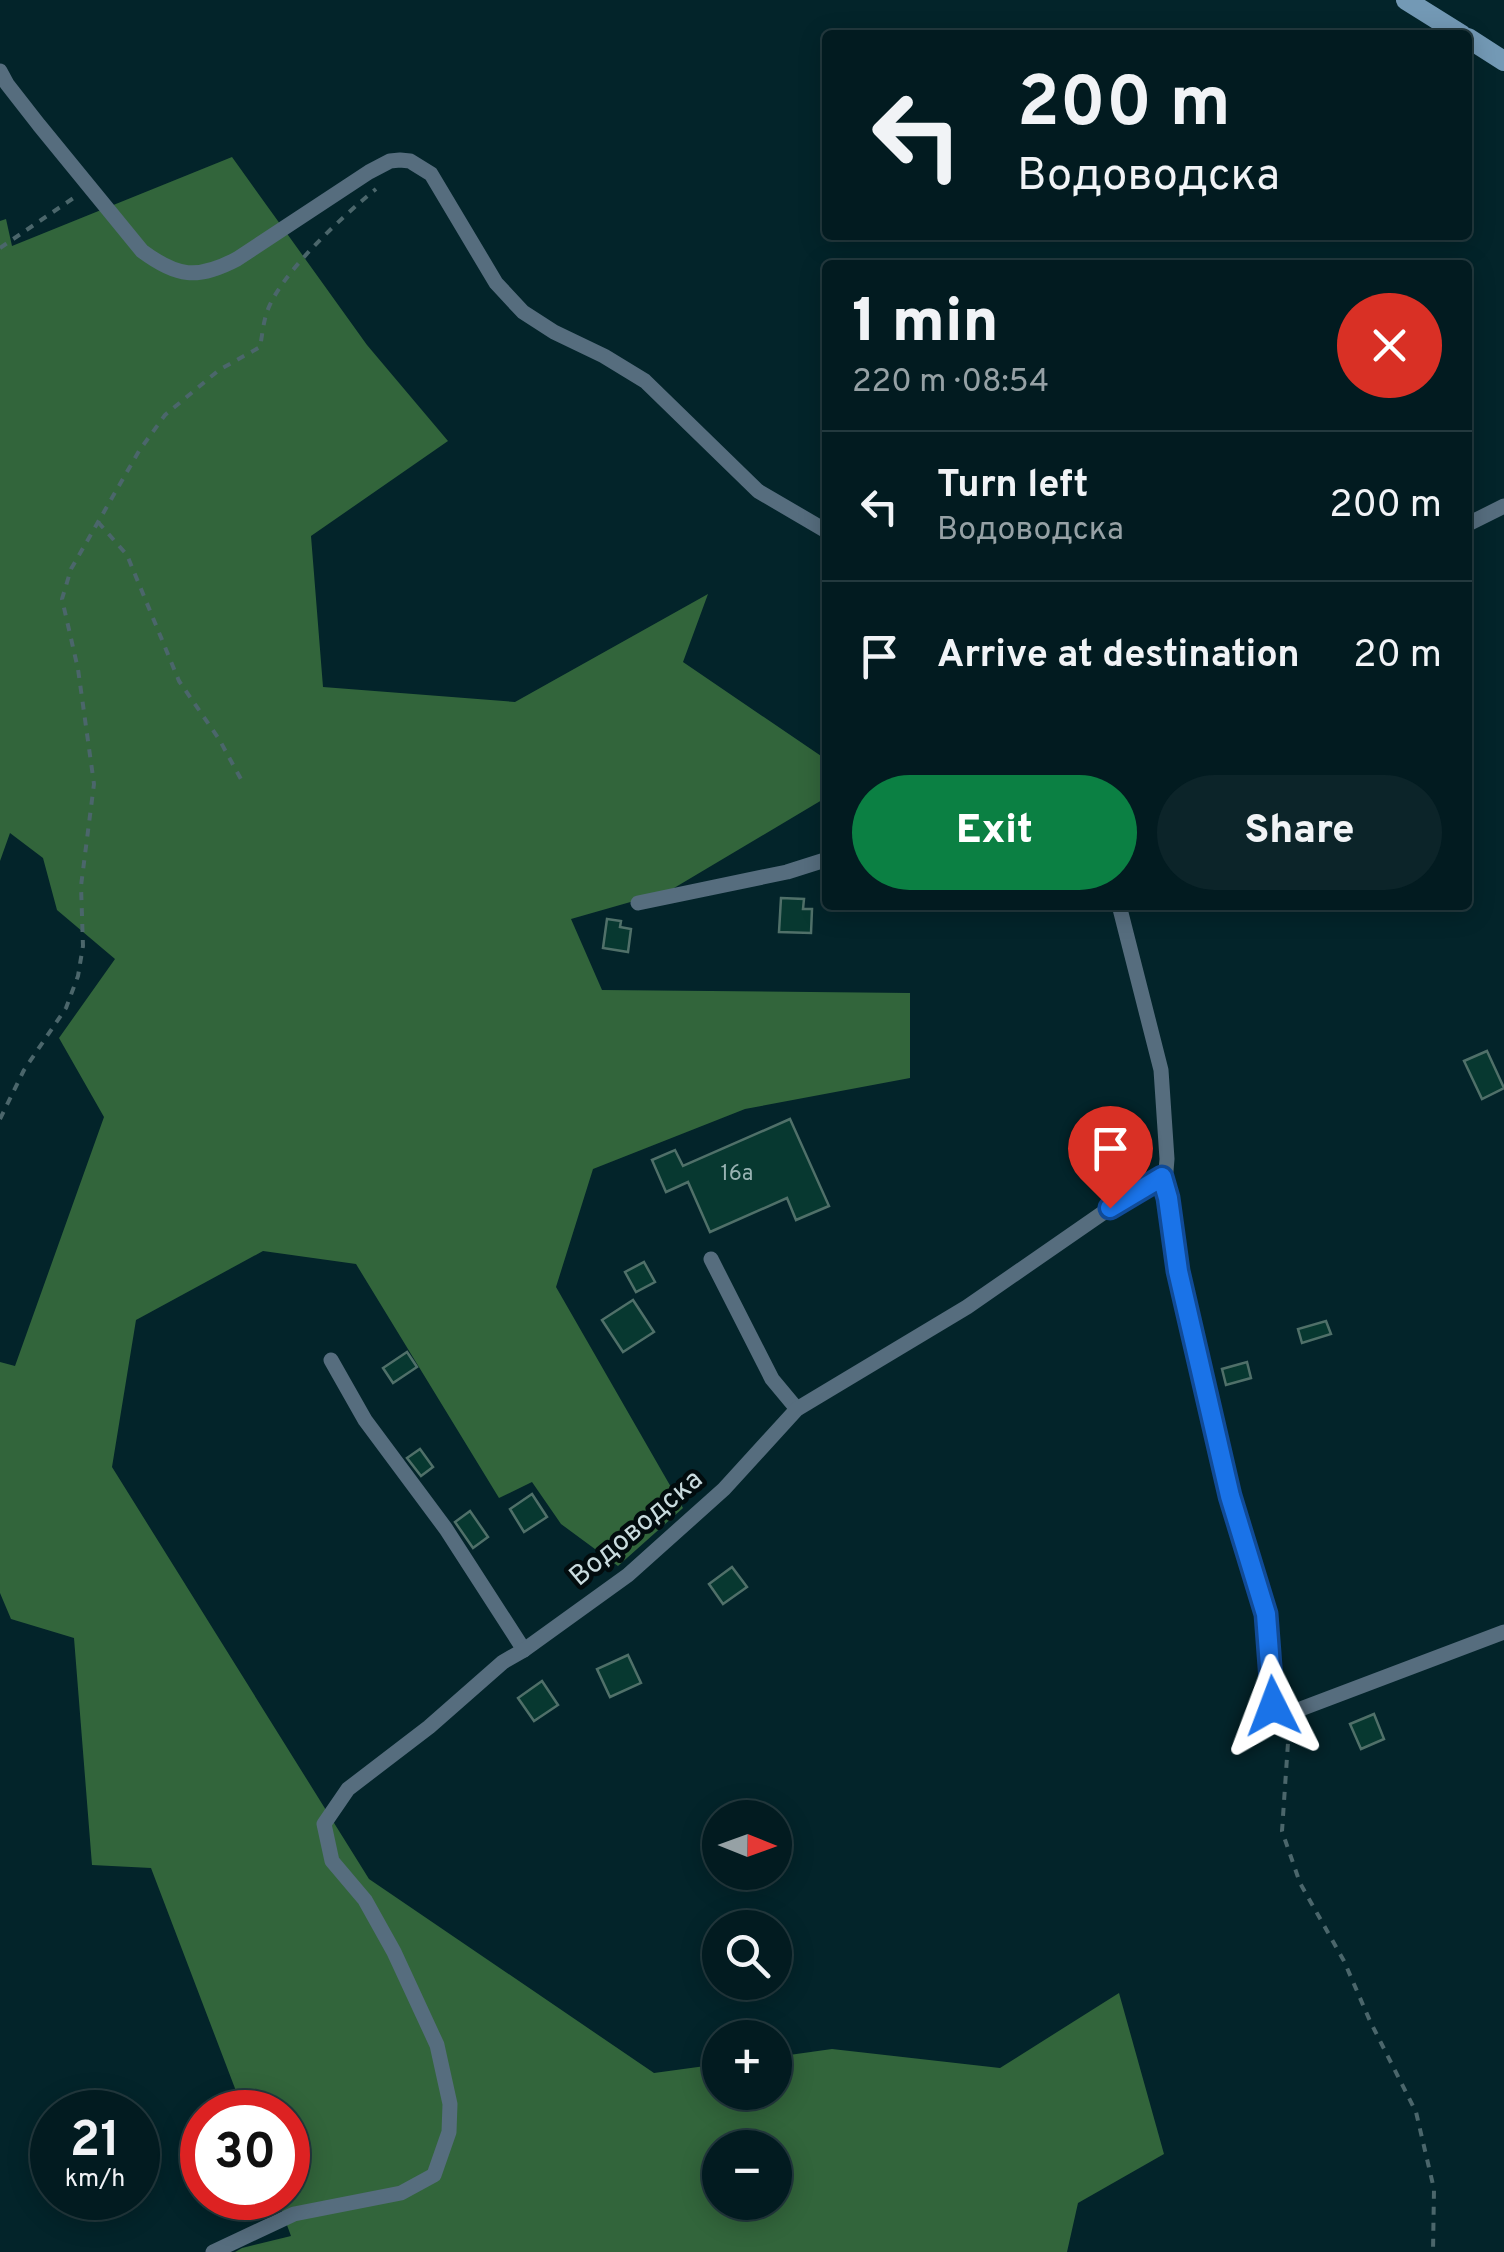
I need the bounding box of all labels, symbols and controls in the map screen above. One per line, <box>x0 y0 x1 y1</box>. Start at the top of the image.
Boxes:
text: 200 m <box>1017 62 1231 151</box>
icon: left <box>852 70 982 200</box>
text: Водоводска <box>1017 149 1280 206</box>
text: 1 min <box>852 287 999 363</box>
button: close <box>1337 293 1442 398</box>
text: 220 m · 08:54 <box>852 363 1049 403</box>
text: Turn left <box>937 462 1089 511</box>
icon: left <box>852 479 907 534</box>
text: 200 m <box>1329 482 1442 531</box>
text: Водоводска <box>937 511 1124 551</box>
icon: arrive <box>852 629 907 684</box>
text: Arrive at destination <box>937 632 1300 681</box>
text: 20 m <box>1353 632 1442 681</box>
button: Exit <box>852 775 1137 890</box>
button: Share <box>1157 775 1442 890</box>
pin <box>1068 1106 1153 1209</box>
icon: arrive <box>1083 1121 1138 1176</box>
house number: 16a <box>721 1161 753 1188</box>
street label: Водоводска <box>563 1463 711 1595</box>
position arrow <box>1221 1654 1325 1758</box>
north arrow <box>702 1800 792 1890</box>
map controls <box>702 1800 792 2220</box>
button: search <box>702 1910 792 2000</box>
button: + <box>702 2020 792 2110</box>
speed limit sign: 30 <box>180 2090 310 2220</box>
text: 21 <box>70 2111 120 2174</box>
button: − <box>702 2130 792 2220</box>
text: km/h <box>65 2164 125 2196</box>

